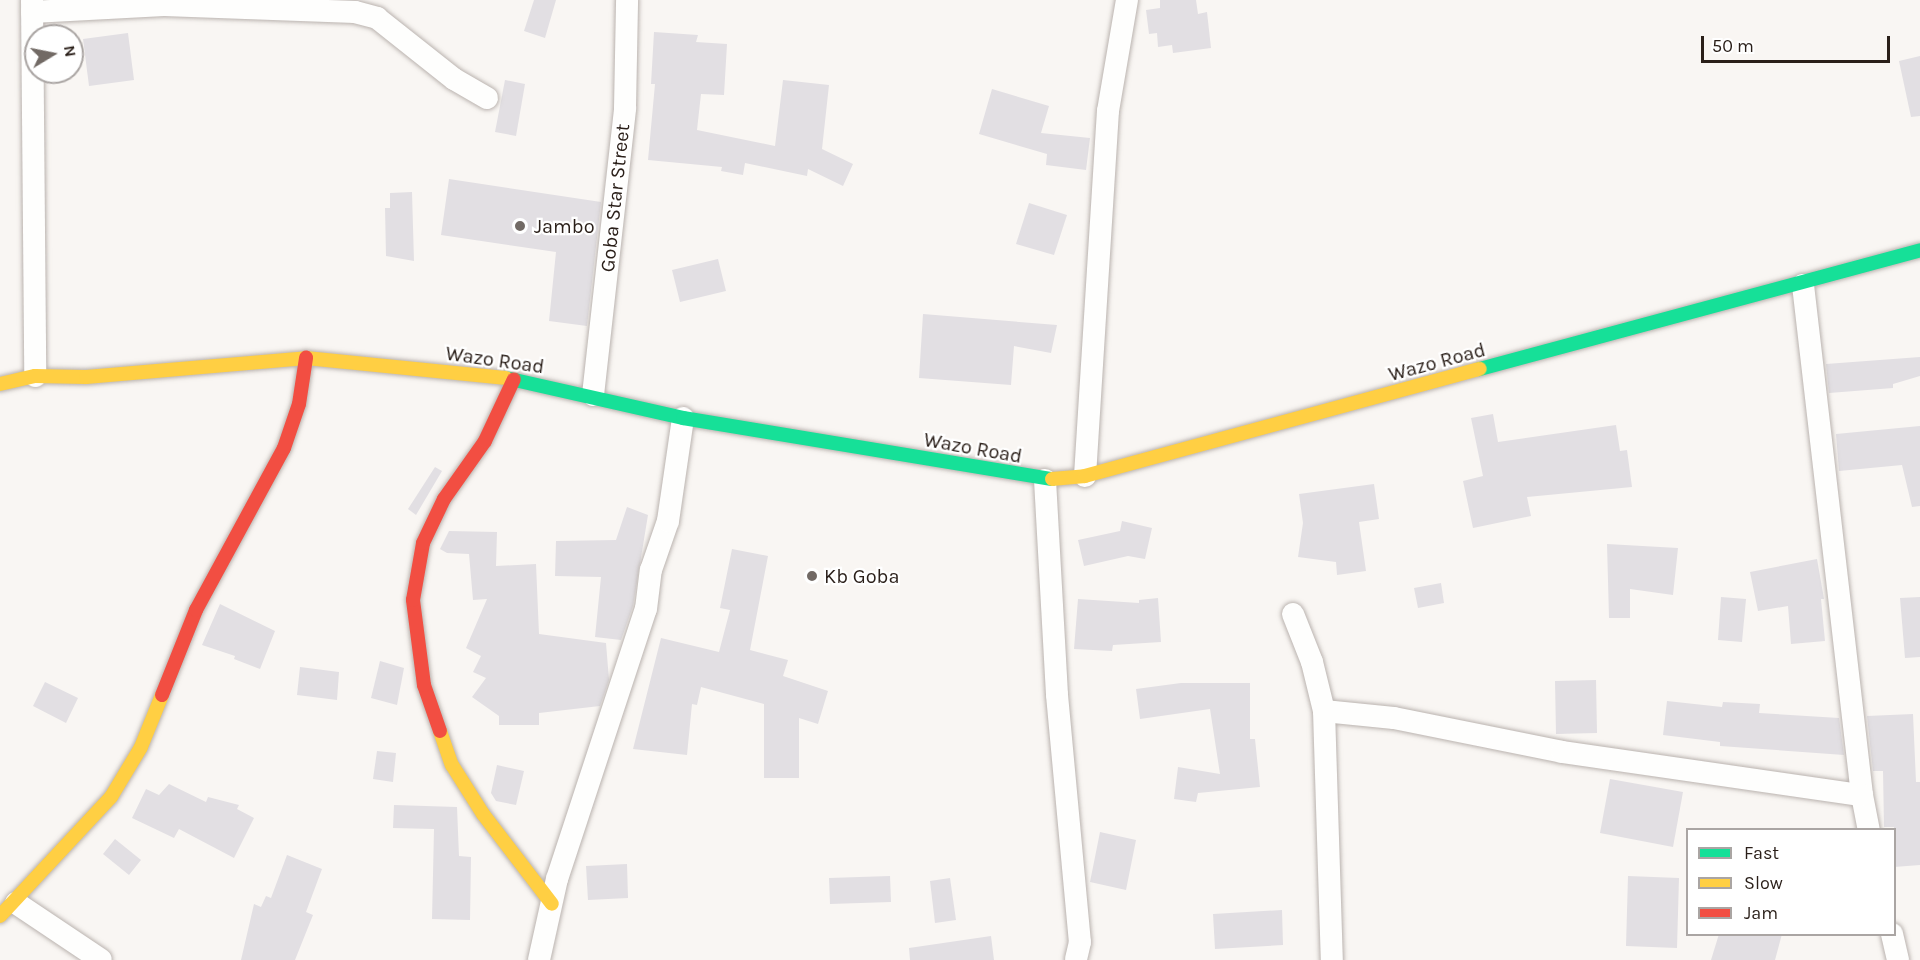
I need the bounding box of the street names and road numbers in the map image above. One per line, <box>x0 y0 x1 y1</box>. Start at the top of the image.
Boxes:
street label: Goba Star Street <box>595 123 635 273</box>
street label: Wazo Road <box>1386 338 1488 386</box>
street label: Wazo Road <box>444 341 546 379</box>
street label: Wazo Road <box>922 428 1024 468</box>

